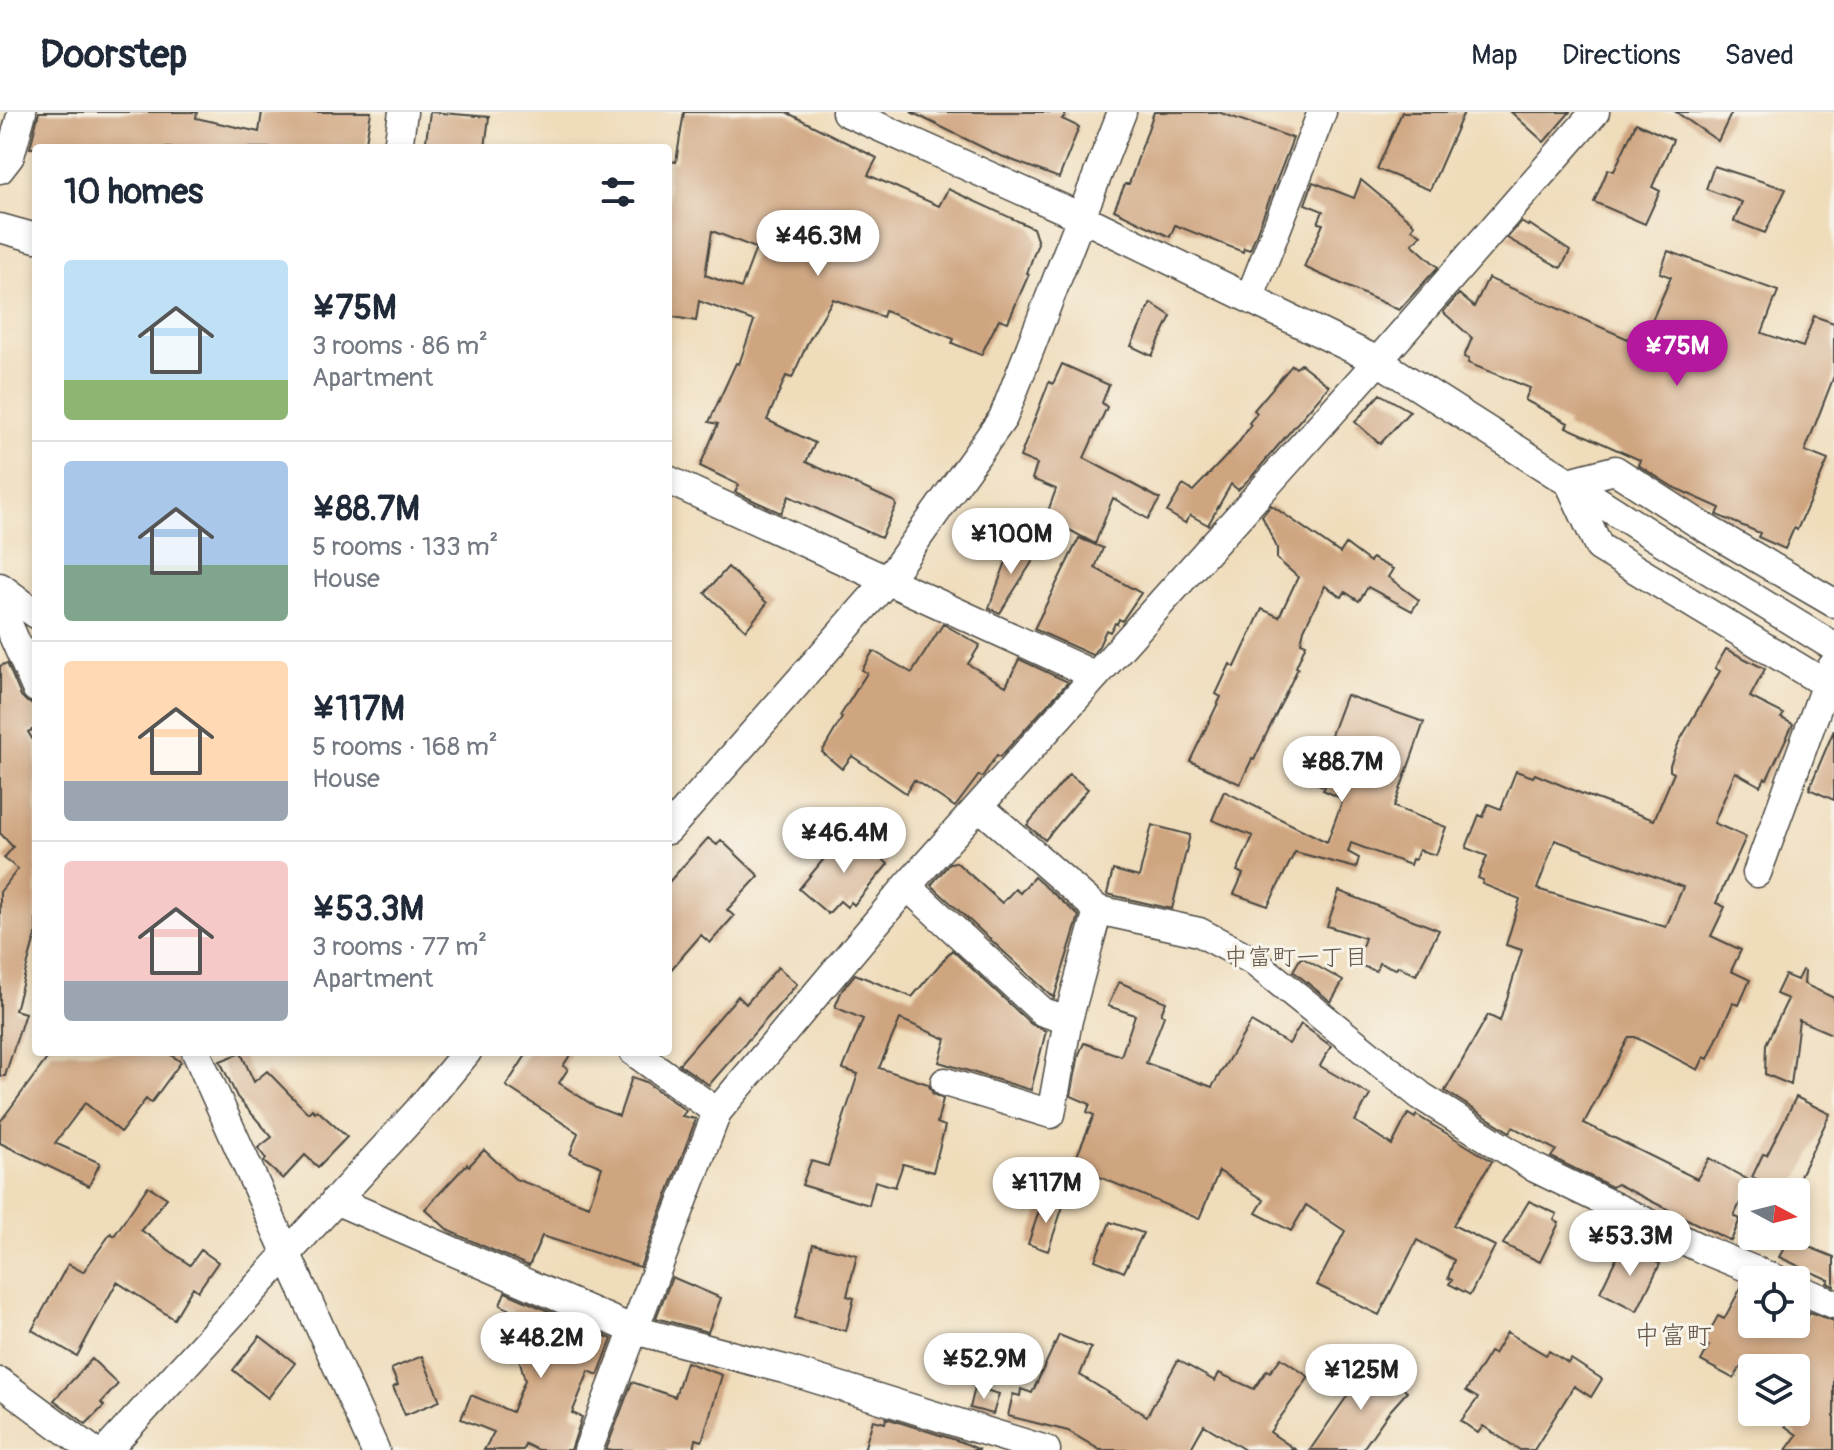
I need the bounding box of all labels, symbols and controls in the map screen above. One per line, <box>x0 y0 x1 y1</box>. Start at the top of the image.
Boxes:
text: Doorstep <box>40 31 187 79</box>
text: Map <box>1471 38 1518 73</box>
text: Directions <box>1562 38 1681 73</box>
text: Saved <box>1725 38 1794 73</box>
icon: filters <box>596 170 640 214</box>
text: 10 homes <box>64 171 203 214</box>
pin: ¥46.3M <box>753 210 883 278</box>
text: ¥46.3M <box>774 220 862 252</box>
text: ¥75M <box>312 287 397 330</box>
icon: home <box>128 292 224 388</box>
pin: ¥75M <box>1630 320 1724 388</box>
text: 3 rooms · 86 m² <box>312 330 488 362</box>
text: ¥75M <box>1645 330 1709 362</box>
text: Apartment <box>312 362 433 394</box>
text: ¥88.7M <box>312 488 420 531</box>
icon: home <box>128 493 224 589</box>
pin: ¥100M <box>955 508 1067 576</box>
text: ¥100M <box>970 518 1052 550</box>
text: 5 rooms · 133 m² <box>312 531 498 563</box>
text: House <box>312 563 380 595</box>
text: ¥117M <box>312 688 405 731</box>
icon: home <box>128 693 224 789</box>
text: 5 rooms · 168 m² <box>312 731 498 763</box>
pin: ¥88.7M <box>1277 736 1407 804</box>
text: ¥88.7M <box>1301 746 1383 778</box>
text: House <box>312 763 380 795</box>
pin: ¥46.4M <box>779 807 909 875</box>
text: ¥46.4M <box>800 817 888 849</box>
text: ¥53.3M <box>312 888 424 931</box>
icon: home <box>128 893 224 989</box>
text: 3 rooms · 77 m² <box>312 931 487 963</box>
district label: 中富町一丁目 <box>1224 943 1368 972</box>
text: Apartment <box>312 963 433 995</box>
pin: ¥117M <box>990 1157 1102 1225</box>
text: ¥117M <box>1011 1167 1081 1199</box>
north arrow <box>1738 1178 1810 1250</box>
map controls <box>1738 1178 1810 1426</box>
pin: ¥53.3M <box>1565 1210 1695 1278</box>
text: ¥53.3M <box>1587 1220 1673 1252</box>
button: locate <box>1738 1266 1810 1338</box>
pin: ¥48.2M <box>476 1312 606 1380</box>
district label: 中富町 <box>1634 1320 1712 1352</box>
text: ¥48.2M <box>498 1322 584 1354</box>
pin: ¥52.9M <box>919 1333 1049 1401</box>
text: ¥52.9M <box>942 1343 1026 1375</box>
pin: ¥125M <box>1305 1344 1417 1412</box>
text: ¥125M <box>1323 1354 1399 1386</box>
button: layers <box>1738 1354 1810 1426</box>

